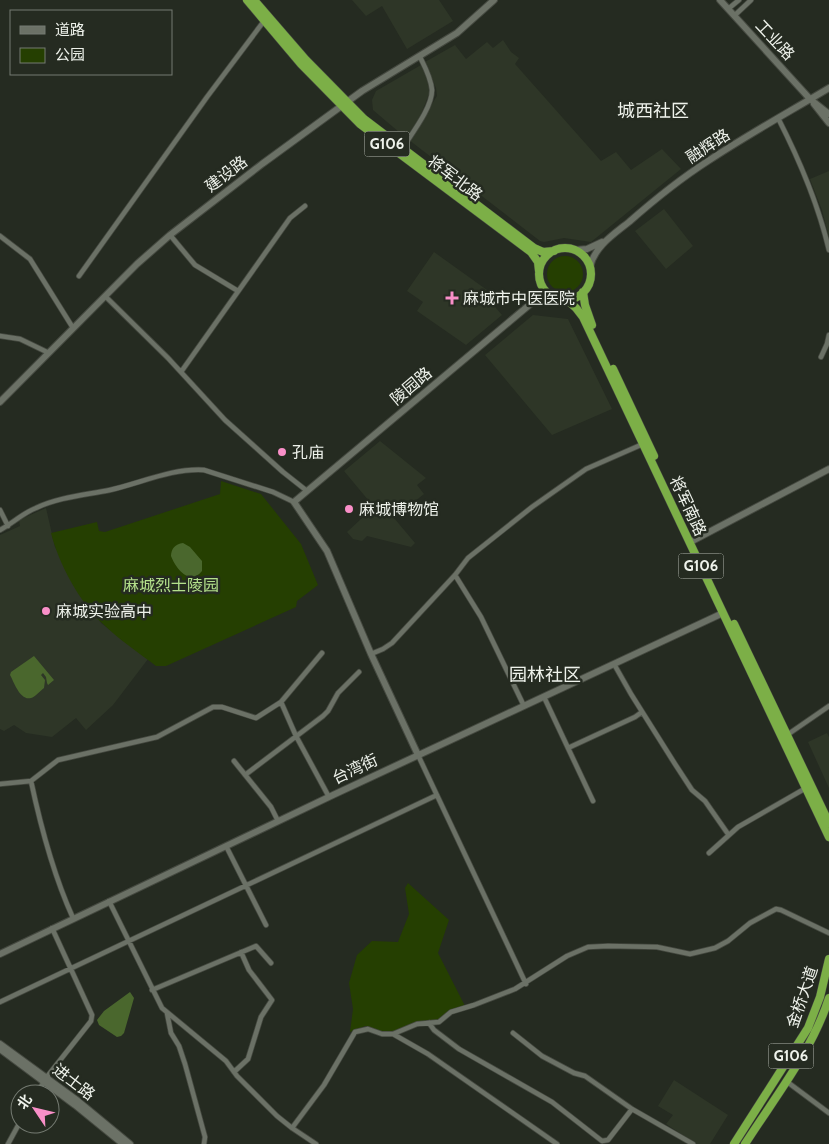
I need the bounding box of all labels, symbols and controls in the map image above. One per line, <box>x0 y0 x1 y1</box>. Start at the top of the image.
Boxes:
legend <box>10 10 172 75</box>
street label: 工业路 <box>752 16 798 64</box>
text: 道路 <box>55 21 85 39</box>
text: 公园 <box>55 46 85 64</box>
district label: 城西社区 <box>617 100 689 122</box>
street label: 融辉路 <box>683 125 733 167</box>
road number: G106 <box>364 132 410 156</box>
street label: 将军北路 <box>424 151 486 205</box>
street label: 建设路 <box>201 152 251 196</box>
place label: 麻城市中医医院 <box>463 289 575 308</box>
marker: 麻城市中医医院 <box>445 291 459 305</box>
street label: 陵园路 <box>387 363 435 409</box>
place label: 孔庙 <box>292 443 324 462</box>
marker: 孔庙 <box>276 446 288 458</box>
street label: 将军南路 <box>666 473 710 539</box>
place label: 麻城博物馆 <box>359 500 439 519</box>
marker: 麻城博物馆 <box>343 503 355 515</box>
road number: G106 <box>678 554 724 578</box>
park label: 麻城烈士陵园 <box>123 576 219 595</box>
place label: 麻城实验高中 <box>56 602 152 621</box>
marker: 麻城实验高中 <box>40 605 52 617</box>
district label: 园林社区 <box>509 664 581 686</box>
street label: 台湾街 <box>329 750 381 788</box>
street label: 金桥大道 <box>783 964 821 1030</box>
road number: G106 <box>768 1044 814 1068</box>
street label: 进士路 <box>49 1060 99 1104</box>
north arrow <box>10 1084 60 1134</box>
text: 北 <box>13 1091 36 1112</box>

